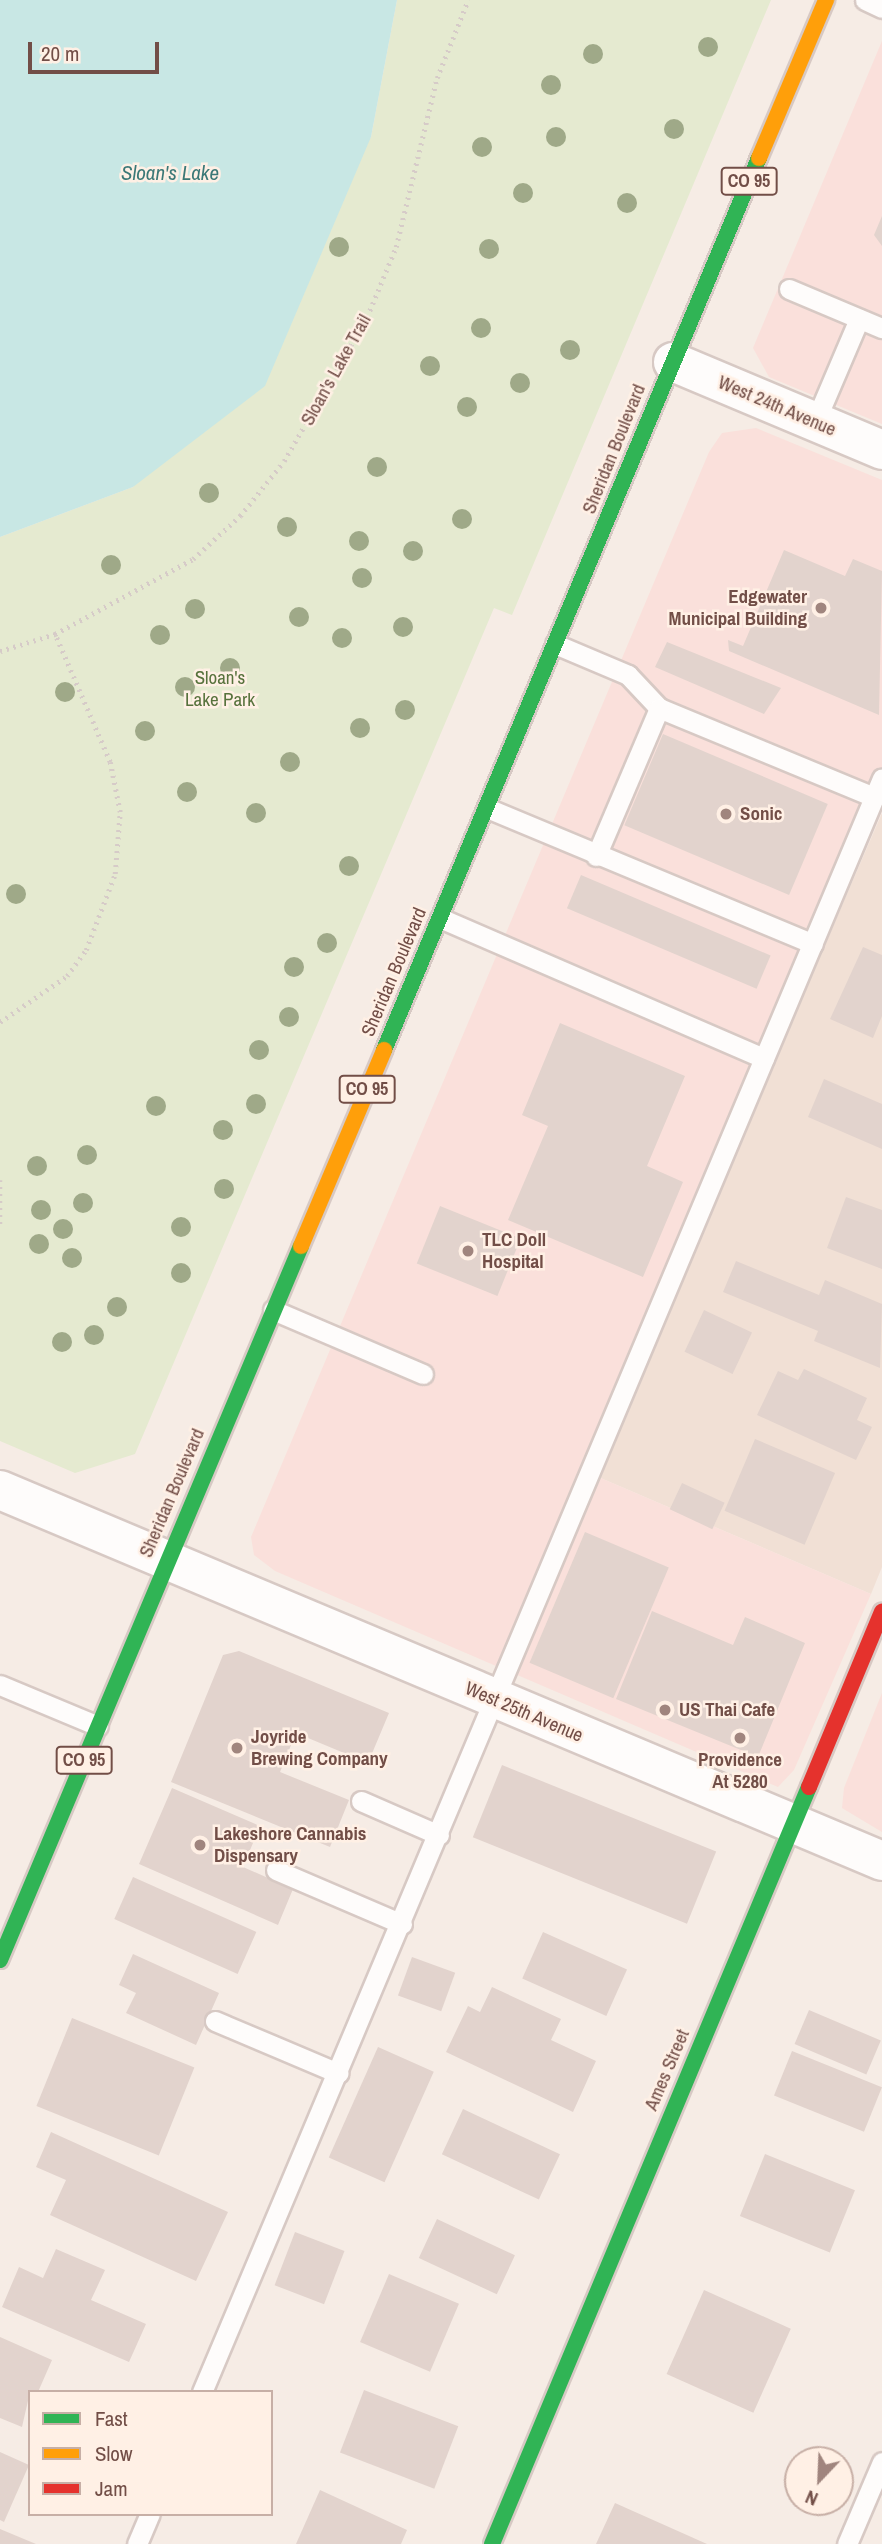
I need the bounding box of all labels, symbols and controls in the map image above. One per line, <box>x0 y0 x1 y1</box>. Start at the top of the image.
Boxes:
scale bar <box>32 28 163 72</box>
text: 20 m <box>41 39 79 68</box>
water label: Sloan's Lake <box>121 160 219 186</box>
road number: CO 95 <box>719 166 779 196</box>
street label: Sloan's Lake Trail <box>296 310 376 430</box>
street label: West 24th Avenue <box>714 371 840 441</box>
street label: Sheridan Boulevard <box>578 381 650 517</box>
place label: Edgewater Municipal Building <box>668 586 807 630</box>
marker: Edgewater Municipal Building <box>813 600 829 616</box>
park label: Sloan's Lake Park <box>185 667 255 711</box>
place label: Sonic <box>740 803 782 825</box>
marker: Sonic <box>718 806 734 822</box>
street label: Sheridan Boulevard <box>357 904 431 1040</box>
road number: CO 95 <box>337 1074 397 1104</box>
place label: TLC Doll Hospital <box>482 1229 546 1273</box>
marker: TLC Doll Hospital <box>460 1243 476 1259</box>
street label: Sheridan Boulevard <box>135 1425 209 1561</box>
street label: West 25th Avenue <box>461 1677 587 1747</box>
place label: US Thai Cafe <box>679 1699 775 1721</box>
marker: US Thai Cafe <box>657 1702 673 1718</box>
place label: Joyride Brewing Company <box>251 1726 388 1770</box>
marker: Providence At 5280 <box>732 1730 748 1746</box>
marker: Joyride Brewing Company <box>229 1740 245 1756</box>
road number: CO 95 <box>54 1745 114 1774</box>
place label: Providence At 5280 <box>698 1749 782 1793</box>
place label: Lakeshore Cannabis Dispensary <box>214 1823 366 1867</box>
marker: Lakeshore Cannabis Dispensary <box>192 1837 208 1853</box>
street label: Ames Street <box>640 2026 694 2114</box>
legend <box>28 2390 273 2516</box>
text: Fast <box>95 2404 128 2433</box>
text: Slow <box>95 2439 132 2468</box>
north arrow <box>784 2446 854 2516</box>
text: Jam <box>95 2474 128 2503</box>
text: N <box>801 2484 822 2513</box>

